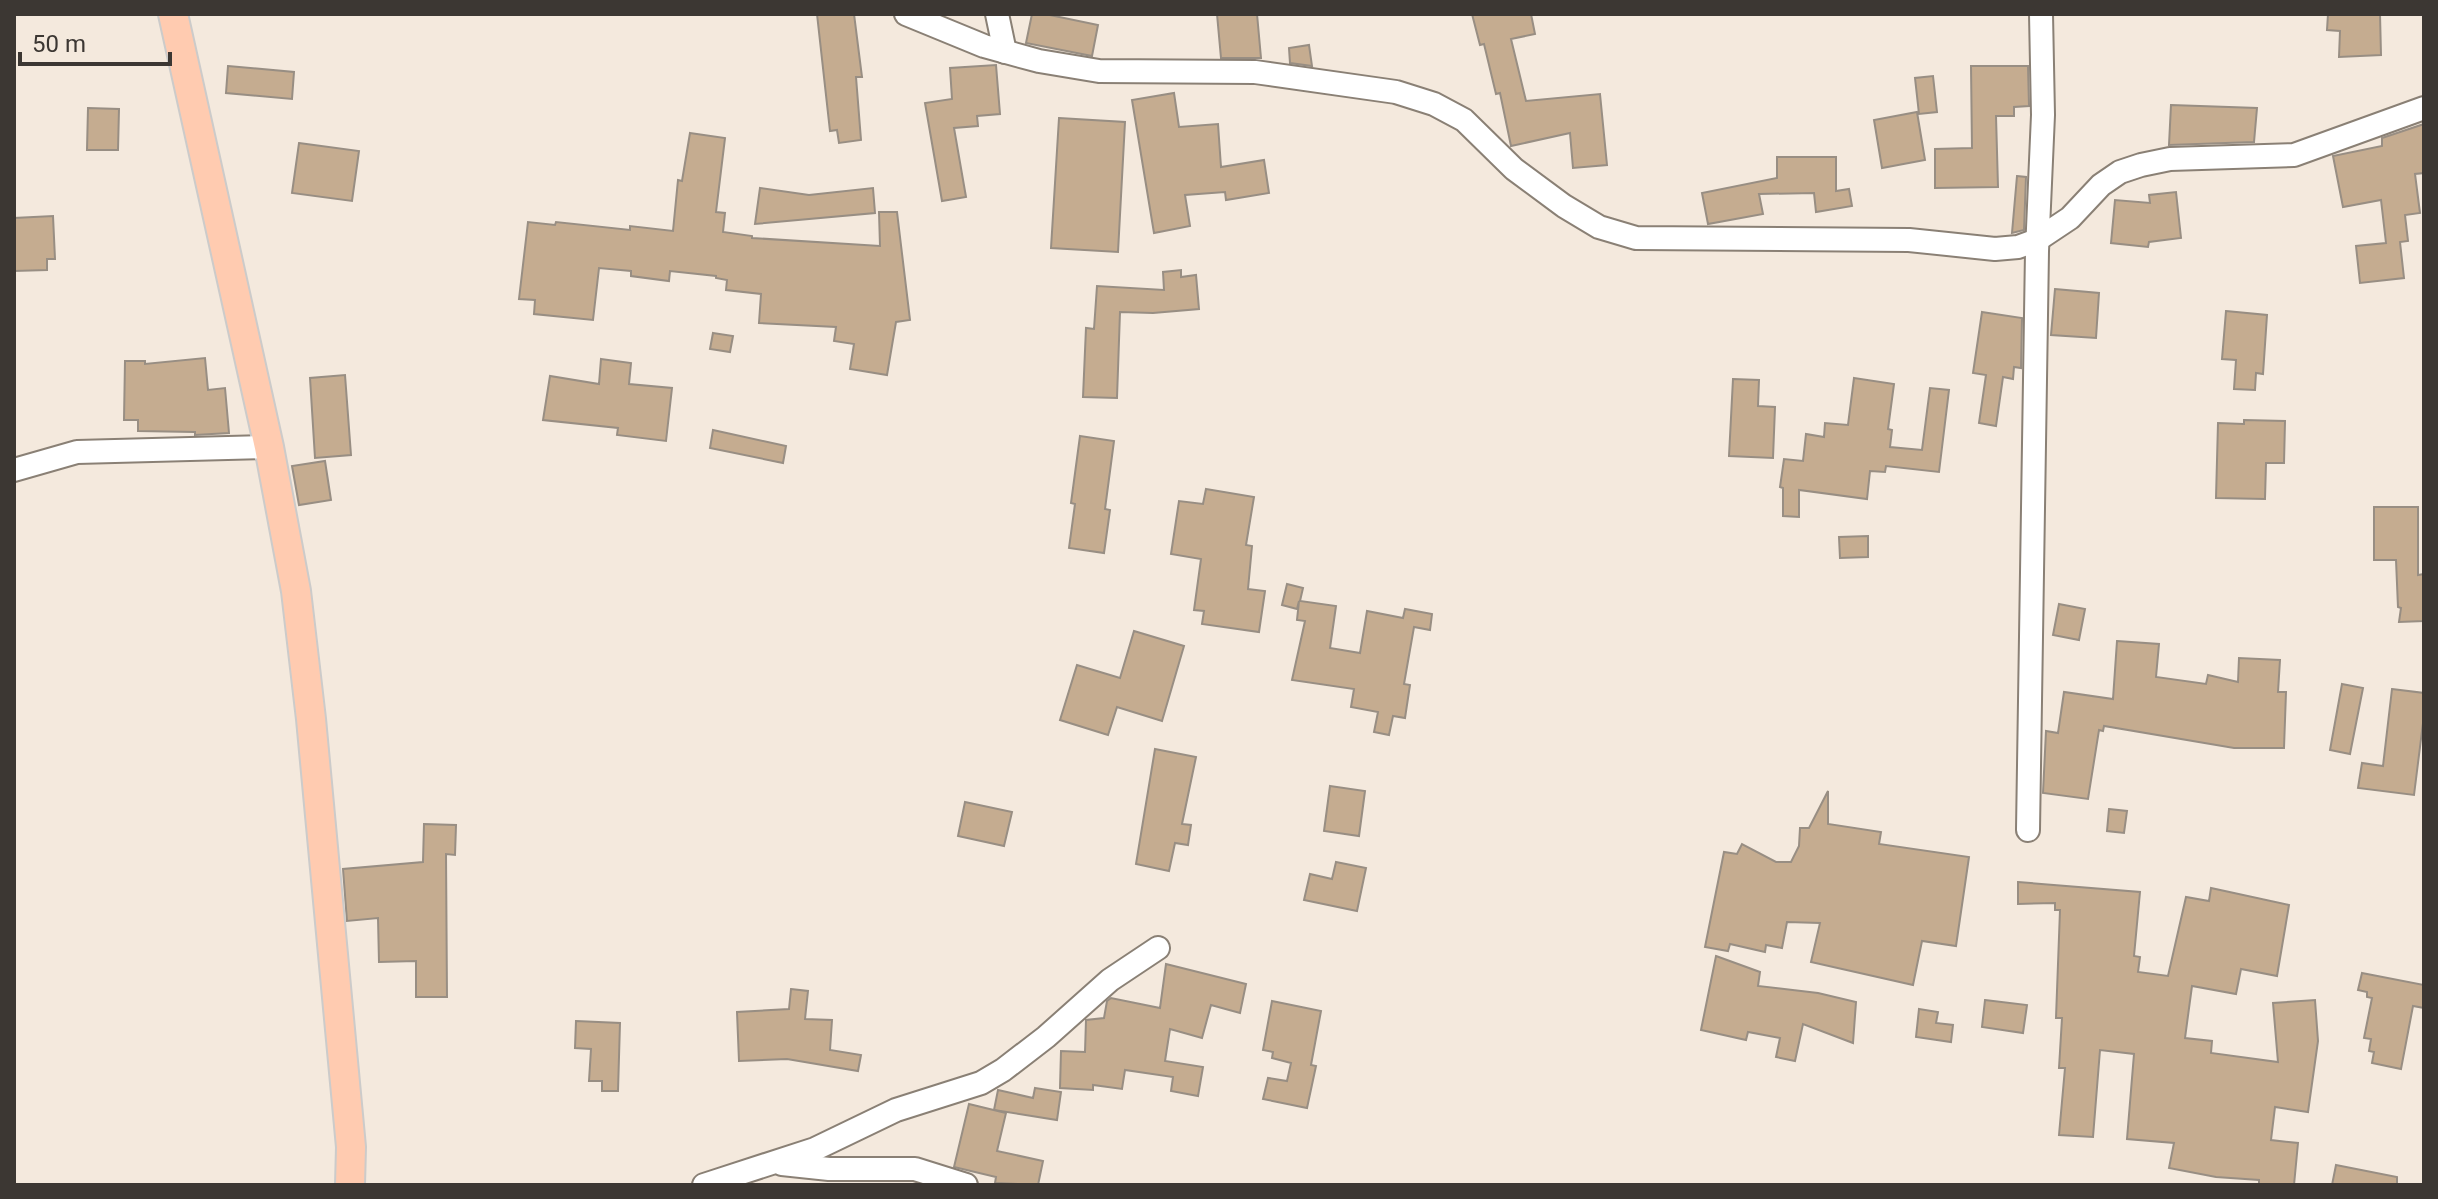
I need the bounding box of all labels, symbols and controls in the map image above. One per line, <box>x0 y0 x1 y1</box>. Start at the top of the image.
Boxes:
scale bar <box>20 16 170 66</box>
text: 50 m <box>32 30 86 58</box>

